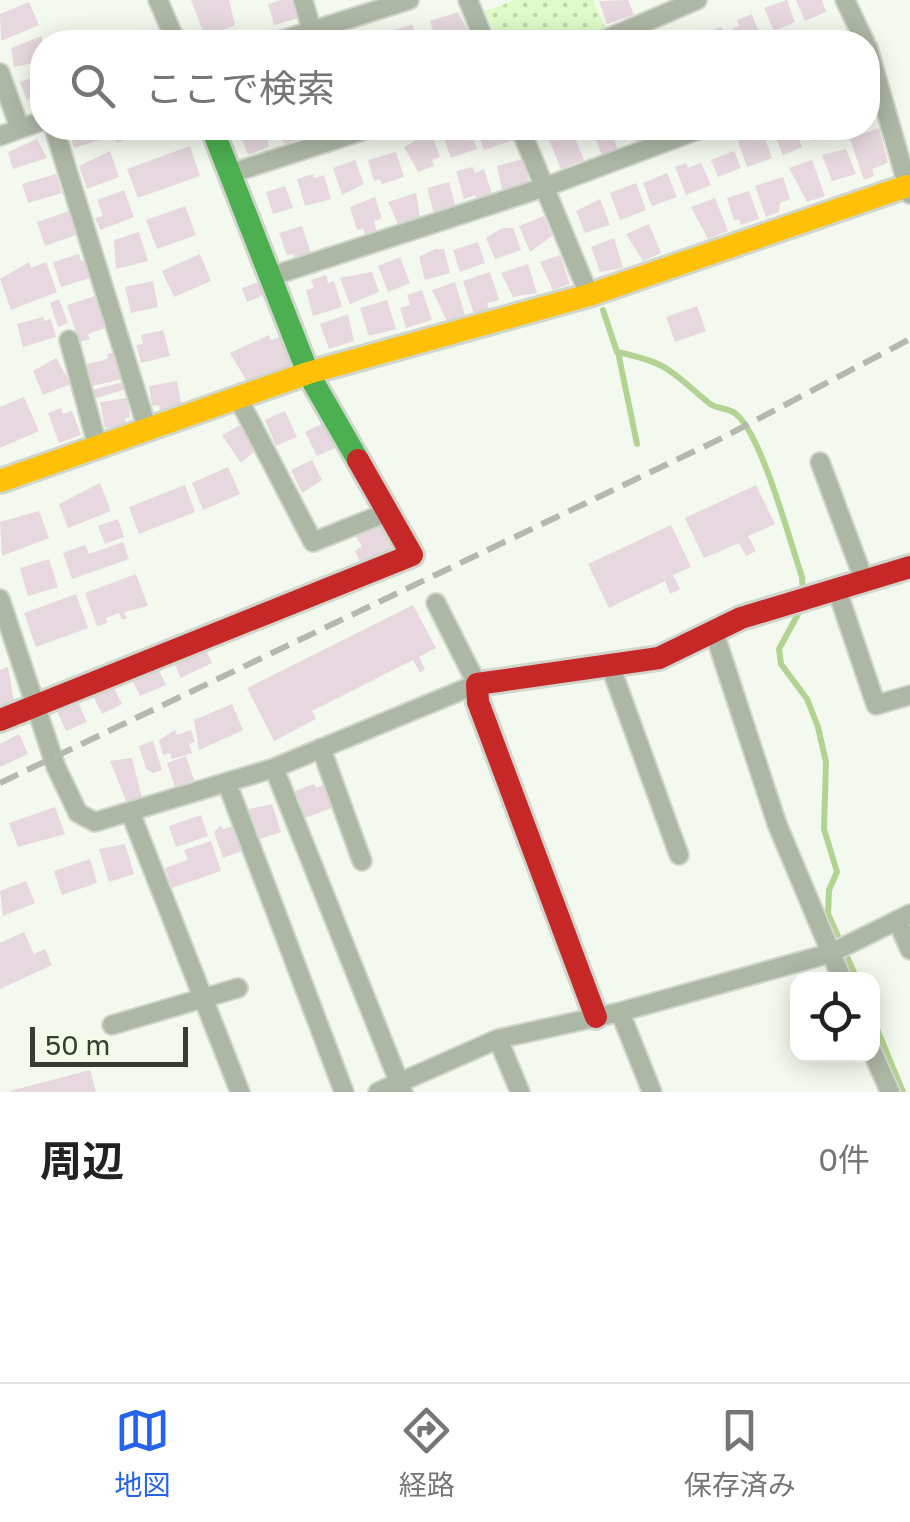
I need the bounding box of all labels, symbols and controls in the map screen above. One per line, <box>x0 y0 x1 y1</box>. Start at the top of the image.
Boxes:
search box <box>30 30 880 140</box>
icon: search <box>65 58 120 113</box>
text: ここで検索 <box>145 65 335 110</box>
map controls <box>790 972 880 1062</box>
button: locate <box>790 972 880 1062</box>
scale bar <box>30 1022 188 1066</box>
text: 50 m <box>45 1028 110 1061</box>
text: 周辺 <box>40 1135 124 1185</box>
text: 0件 <box>818 1140 870 1178</box>
tab: 地図 <box>114 1403 170 1503</box>
tab: 経路 <box>399 1403 455 1503</box>
tab: 保存済み <box>684 1403 796 1503</box>

